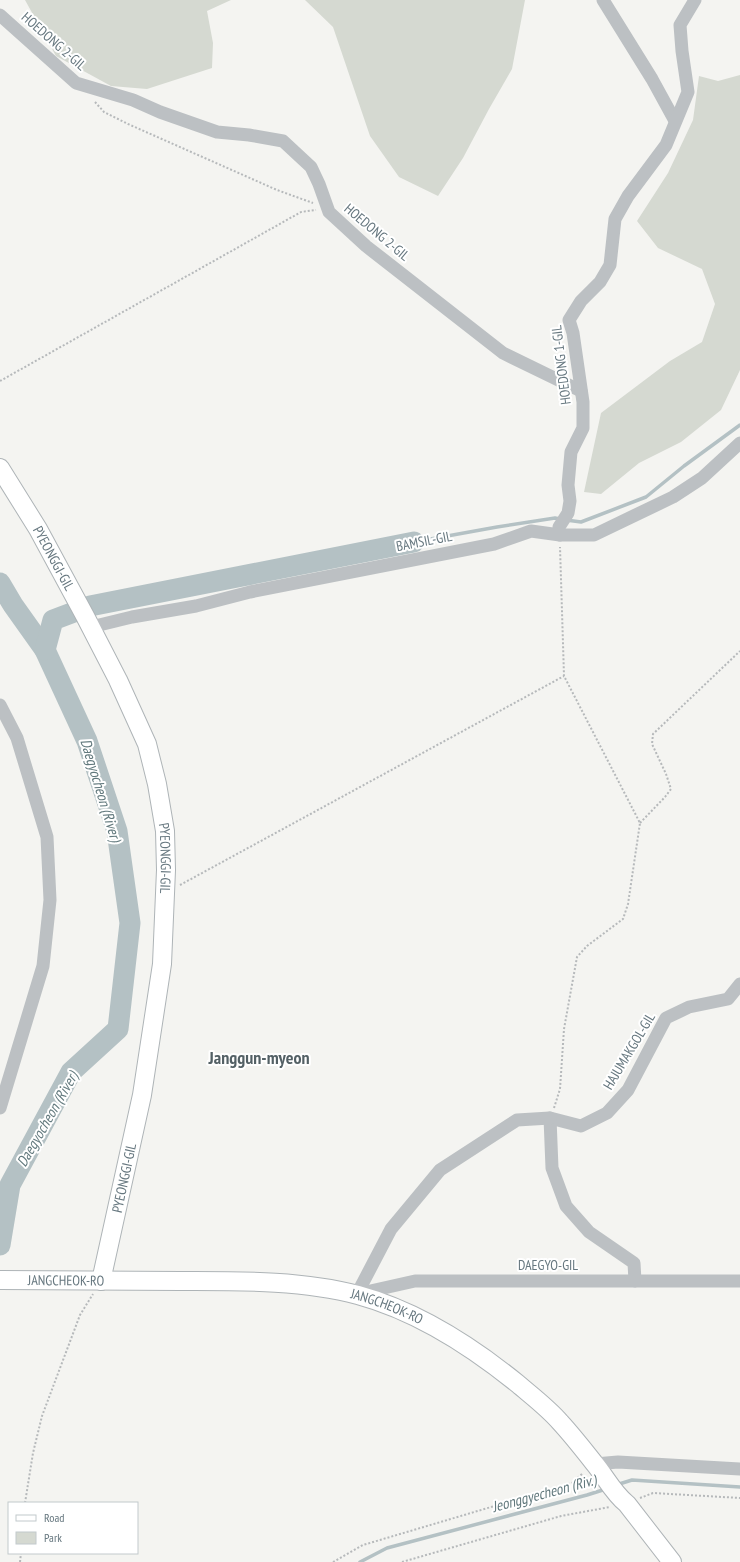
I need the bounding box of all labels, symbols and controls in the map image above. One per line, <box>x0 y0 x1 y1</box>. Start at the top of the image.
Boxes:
street label: HOEDONG 2-GIL <box>18 8 90 74</box>
street label: HOEDONG 2-GIL <box>341 199 414 265</box>
street label: HOEDONG 1-GIL <box>547 324 575 406</box>
street label: PYEONGGI-GIL <box>29 523 79 594</box>
street label: BAMSIL-GIL <box>395 527 454 555</box>
water label: Daegyocheon (River) <box>76 736 126 845</box>
street label: PYEONGGI-GIL <box>155 821 175 894</box>
street label: HAJUMAKGOL-GIL <box>599 1009 659 1093</box>
district label: Janggun-myeon <box>208 1046 309 1069</box>
water label: Daegyocheon (River) <box>12 1067 83 1170</box>
street label: PYEONGGI-GIL <box>108 1141 140 1214</box>
street label: DAEGYO-GIL <box>518 1256 578 1274</box>
street label: JANGCHEOK-RO <box>27 1271 105 1290</box>
street label: JANGCHEOK-RO <box>348 1284 426 1328</box>
water label: Jeonggyecheon (Riv.) <box>489 1470 599 1516</box>
legend <box>8 1502 138 1554</box>
text: Road <box>44 1510 64 1525</box>
text: Park <box>44 1530 62 1545</box>

